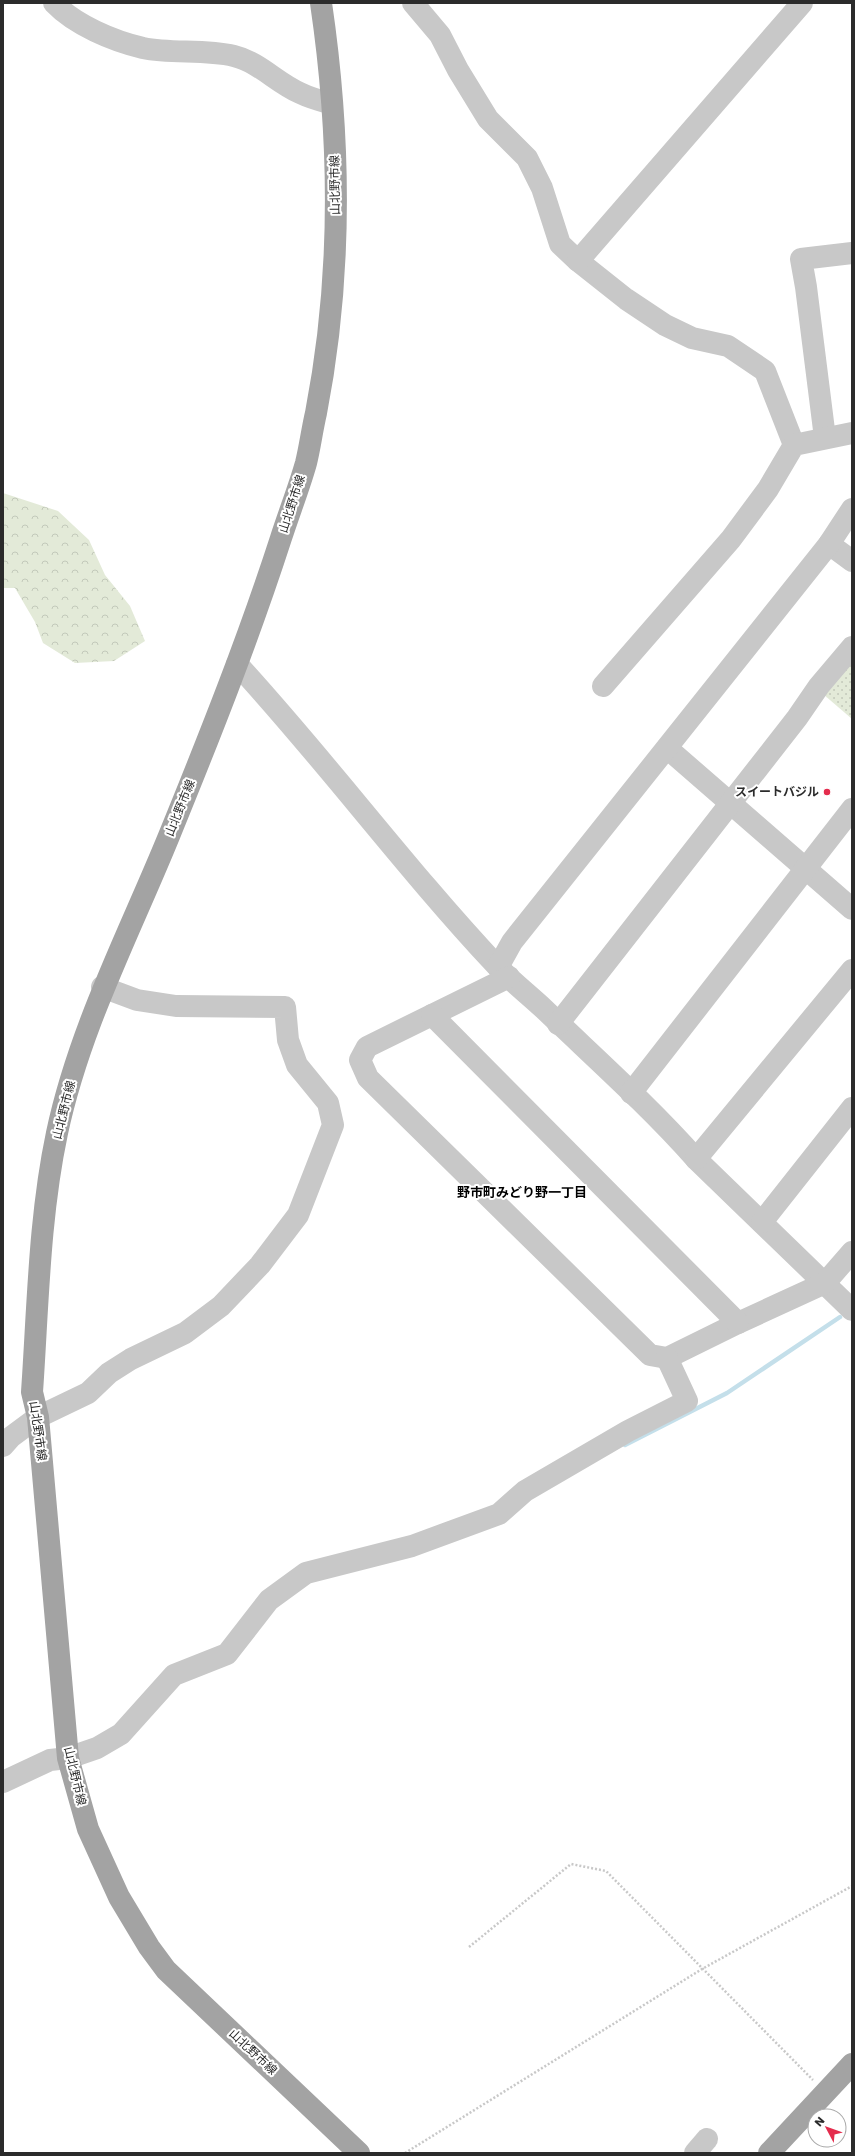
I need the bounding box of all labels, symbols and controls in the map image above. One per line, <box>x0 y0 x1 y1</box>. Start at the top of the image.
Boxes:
street label: 山北野市線 <box>325 155 344 215</box>
street label: 山北野市線 <box>274 473 309 535</box>
street label: 山北野市線 <box>160 777 199 839</box>
place label: スイートバジル <box>735 783 819 800</box>
marker: スイートバジル <box>822 787 832 797</box>
street label: 山北野市線 <box>48 1079 79 1141</box>
district label: 野市町みどり野一丁目 <box>457 1183 587 1202</box>
street label: 山北野市線 <box>26 1400 51 1462</box>
street label: 山北野市線 <box>60 1745 91 1807</box>
street label: 山北野市線 <box>226 2025 281 2078</box>
north arrow <box>807 2108 847 2148</box>
text: N <box>811 2113 828 2130</box>

